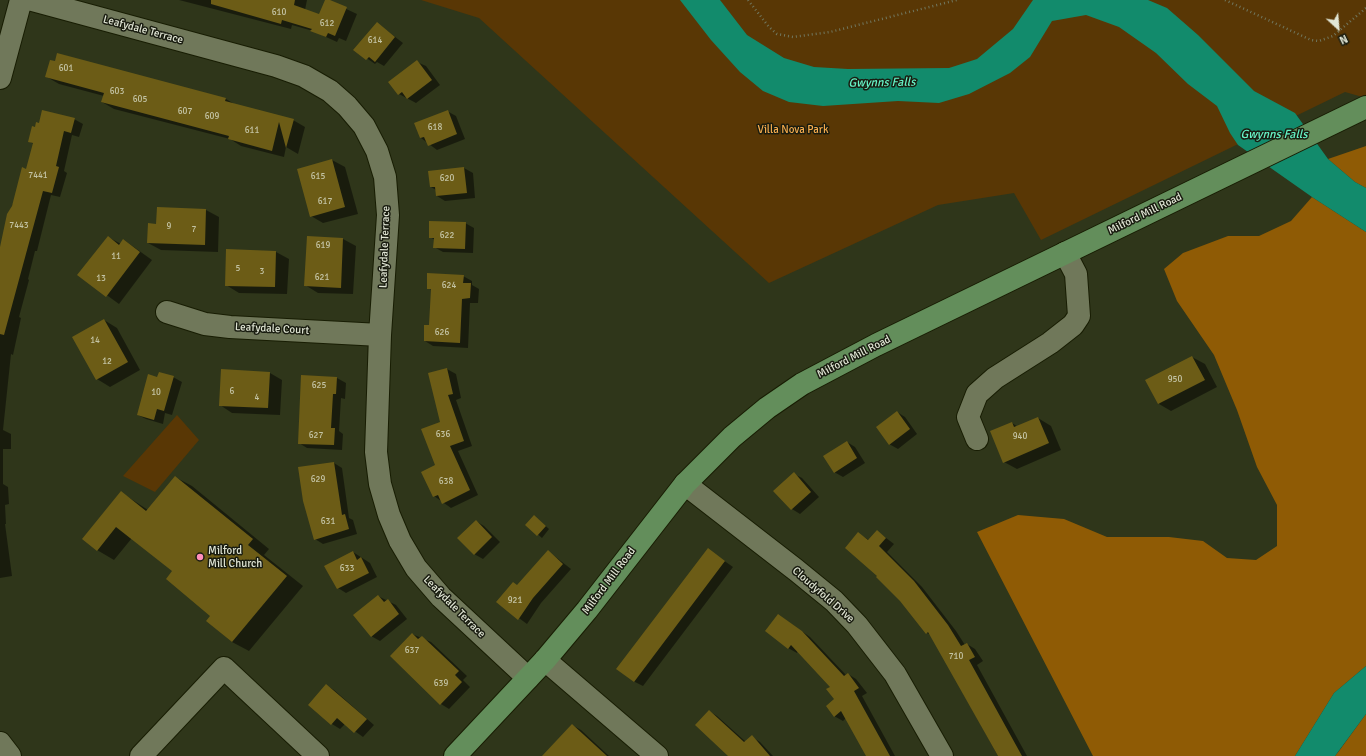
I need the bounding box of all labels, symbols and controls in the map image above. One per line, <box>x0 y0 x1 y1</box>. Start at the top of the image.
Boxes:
house number: 610 <box>272 8 286 18</box>
north arrow <box>1318 8 1358 48</box>
street label: Leafydale Terrace <box>102 13 184 47</box>
house number: 612 <box>320 19 334 29</box>
text: N <box>1337 32 1350 47</box>
house number: 614 <box>368 36 382 46</box>
house number: 601 <box>59 64 73 74</box>
water label: Gwynns Falls <box>848 75 916 91</box>
house number: 603 <box>110 87 124 97</box>
house number: 605 <box>133 95 147 105</box>
house number: 607 <box>178 107 192 117</box>
house number: 609 <box>205 112 219 122</box>
house number: 618 <box>428 123 442 133</box>
park label: Villa Nova Park <box>758 123 828 137</box>
house number: 611 <box>245 126 259 136</box>
water label: Gwynns Falls <box>1240 128 1308 142</box>
house number: 7441 <box>28 171 48 181</box>
house number: 615 <box>311 172 325 182</box>
house number: 620 <box>440 174 454 184</box>
street label: Milford Mill Road <box>1106 190 1184 238</box>
house number: 617 <box>318 197 332 207</box>
street label: Leafydale Terrace <box>377 206 393 288</box>
house number: 7443 <box>9 221 29 231</box>
house number: 9 <box>167 222 171 232</box>
house number: 7 <box>192 225 196 235</box>
house number: 622 <box>440 231 454 241</box>
house number: 619 <box>316 241 330 251</box>
house number: 11 <box>111 252 121 262</box>
house number: 5 <box>236 264 240 274</box>
house number: 3 <box>260 267 264 277</box>
house number: 621 <box>315 273 329 283</box>
house number: 13 <box>96 274 106 284</box>
house number: 624 <box>442 281 456 291</box>
street label: Leafydale Court <box>234 320 310 338</box>
house number: 626 <box>435 328 449 338</box>
street label: Milford Mill Road <box>815 333 893 381</box>
house number: 14 <box>90 336 100 346</box>
house number: 12 <box>102 357 112 367</box>
house number: 950 <box>1168 375 1182 385</box>
house number: 625 <box>312 381 326 391</box>
house number: 6 <box>230 387 234 397</box>
house number: 10 <box>151 388 161 398</box>
house number: 4 <box>255 393 259 403</box>
house number: 636 <box>436 430 450 440</box>
house number: 627 <box>309 431 323 441</box>
house number: 940 <box>1013 432 1027 442</box>
house number: 629 <box>311 475 325 485</box>
house number: 638 <box>439 477 453 487</box>
house number: 631 <box>321 517 335 527</box>
place label: Milford Mill Church <box>208 544 262 570</box>
street label: Milford Mill Road <box>579 545 639 617</box>
marker: Milford Mill Church <box>195 552 205 562</box>
house number: 633 <box>340 564 354 574</box>
street label: Cloudyfold Drive <box>789 564 857 626</box>
street label: Leafydale Terrace <box>420 573 488 641</box>
house number: 921 <box>508 596 522 606</box>
house number: 637 <box>405 646 419 656</box>
house number: 710 <box>949 652 963 662</box>
house number: 639 <box>434 679 448 689</box>

